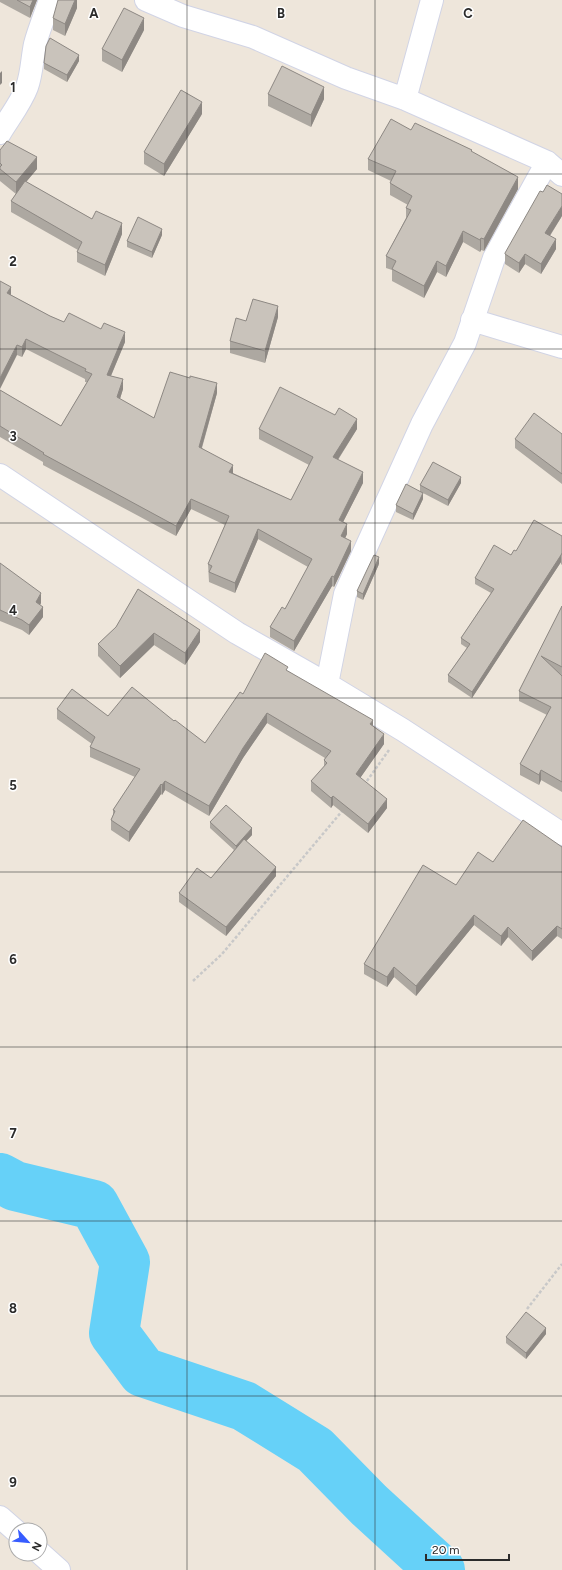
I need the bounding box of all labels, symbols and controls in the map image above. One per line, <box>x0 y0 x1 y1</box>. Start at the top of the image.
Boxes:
text: A <box>89 6 99 21</box>
text: B <box>277 6 285 21</box>
text: C <box>463 6 473 21</box>
text: 1 <box>10 80 16 95</box>
text: 2 <box>9 254 17 269</box>
text: 3 <box>9 429 17 444</box>
text: 4 <box>9 603 17 618</box>
text: 5 <box>9 778 17 793</box>
text: 6 <box>9 952 17 967</box>
text: 7 <box>9 1126 17 1141</box>
text: 8 <box>9 1301 17 1316</box>
text: 9 <box>9 1475 17 1490</box>
north arrow <box>8 1522 48 1562</box>
scale bar <box>426 1536 509 1562</box>
text: N <box>29 1540 44 1553</box>
text: 20 m <box>432 1543 460 1557</box>

